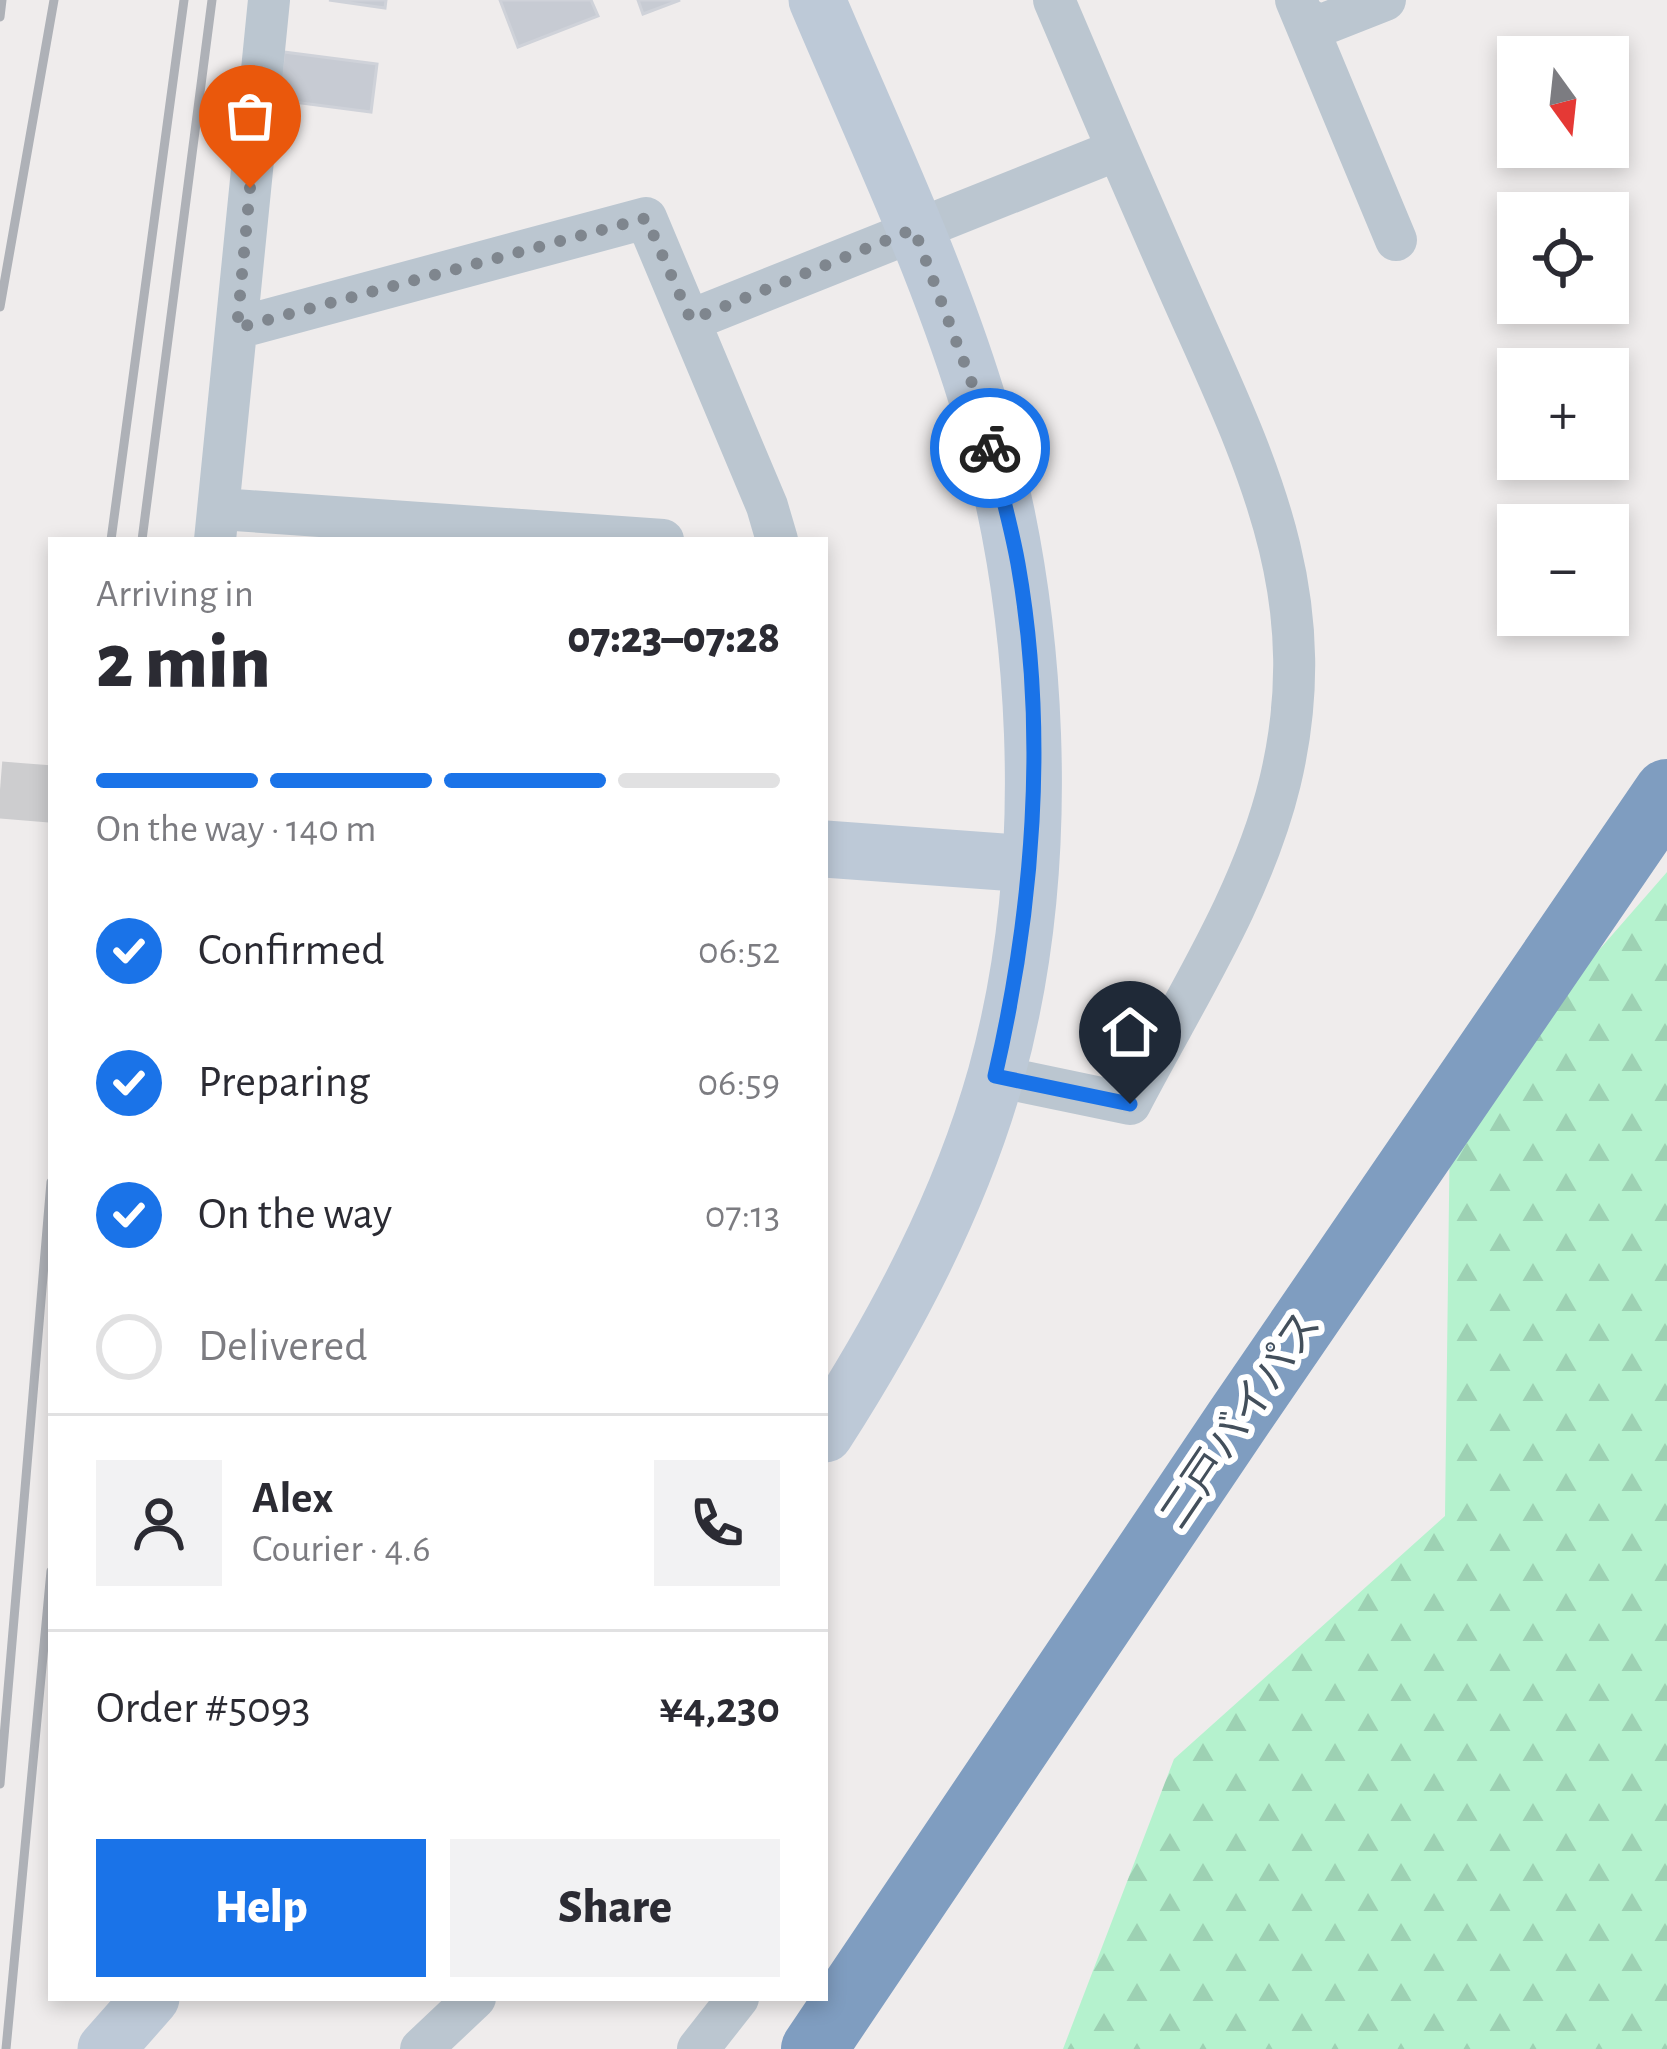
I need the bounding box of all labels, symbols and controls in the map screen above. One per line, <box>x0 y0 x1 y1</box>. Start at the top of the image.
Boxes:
north arrow <box>1497 36 1629 168</box>
map controls <box>1497 36 1629 636</box>
pin <box>199 65 301 188</box>
icon: bag <box>217 83 283 149</box>
button: locate <box>1497 192 1629 324</box>
button: + <box>1497 348 1629 480</box>
courier <box>930 388 1050 508</box>
icon: bike <box>957 415 1023 481</box>
button: − <box>1497 504 1629 636</box>
text: Arriving in <box>96 575 254 614</box>
text: 07:23–07:28 <box>567 616 780 661</box>
text: 2 min <box>96 624 271 702</box>
text: On the way · 140 m <box>96 810 377 849</box>
icon: check <box>96 918 162 984</box>
text: Confirmed <box>198 928 384 973</box>
text: 06:52 <box>698 932 780 971</box>
pin <box>1079 981 1181 1104</box>
icon: home <box>1097 999 1163 1065</box>
icon: check <box>96 1050 162 1116</box>
text: Preparing <box>198 1060 370 1105</box>
text: 06:59 <box>698 1064 780 1103</box>
icon: check <box>96 1182 162 1248</box>
text: On the way <box>198 1192 392 1237</box>
text: 07:13 <box>705 1196 780 1235</box>
street label: 二戸バイパス <box>1152 1304 1328 1536</box>
text: Delivered <box>198 1324 367 1369</box>
button: person <box>96 1460 222 1586</box>
button: phone <box>654 1460 780 1586</box>
text: Alex <box>252 1476 333 1521</box>
text: Courier · 4.6 <box>252 1530 431 1569</box>
text: Order #5093 <box>96 1686 311 1731</box>
text: ¥4,230 <box>659 1686 780 1731</box>
button: Help <box>96 1839 426 1977</box>
button: Share <box>450 1839 780 1977</box>

